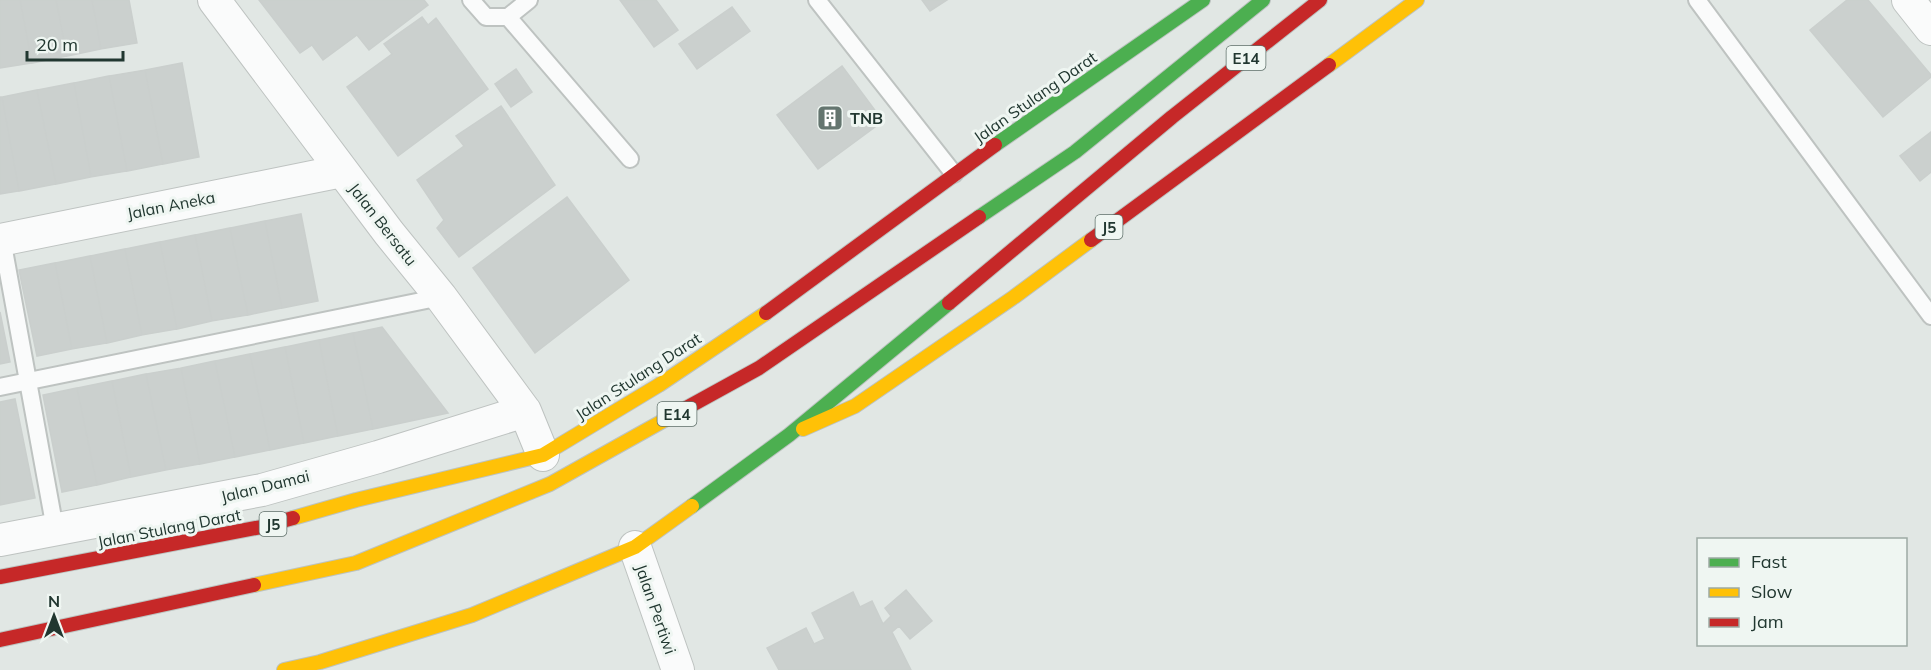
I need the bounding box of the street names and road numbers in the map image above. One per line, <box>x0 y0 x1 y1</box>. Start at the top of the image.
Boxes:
road number: E14 <box>1226 46 1266 70</box>
street label: Jalan Stulang Darat <box>970 47 1101 147</box>
street label: Jalan Bersatu <box>344 179 422 269</box>
street label: Jalan Aneka <box>125 187 217 223</box>
road number: J5 <box>1096 215 1122 239</box>
street label: Jalan Stulang Darat <box>571 328 705 424</box>
road number: E14 <box>658 402 696 426</box>
street label: Jalan Damai <box>219 465 311 507</box>
street label: Jalan Stulang Darat <box>96 504 243 552</box>
road number: J5 <box>260 512 286 536</box>
street label: Jalan Pertiwi <box>631 561 681 657</box>

